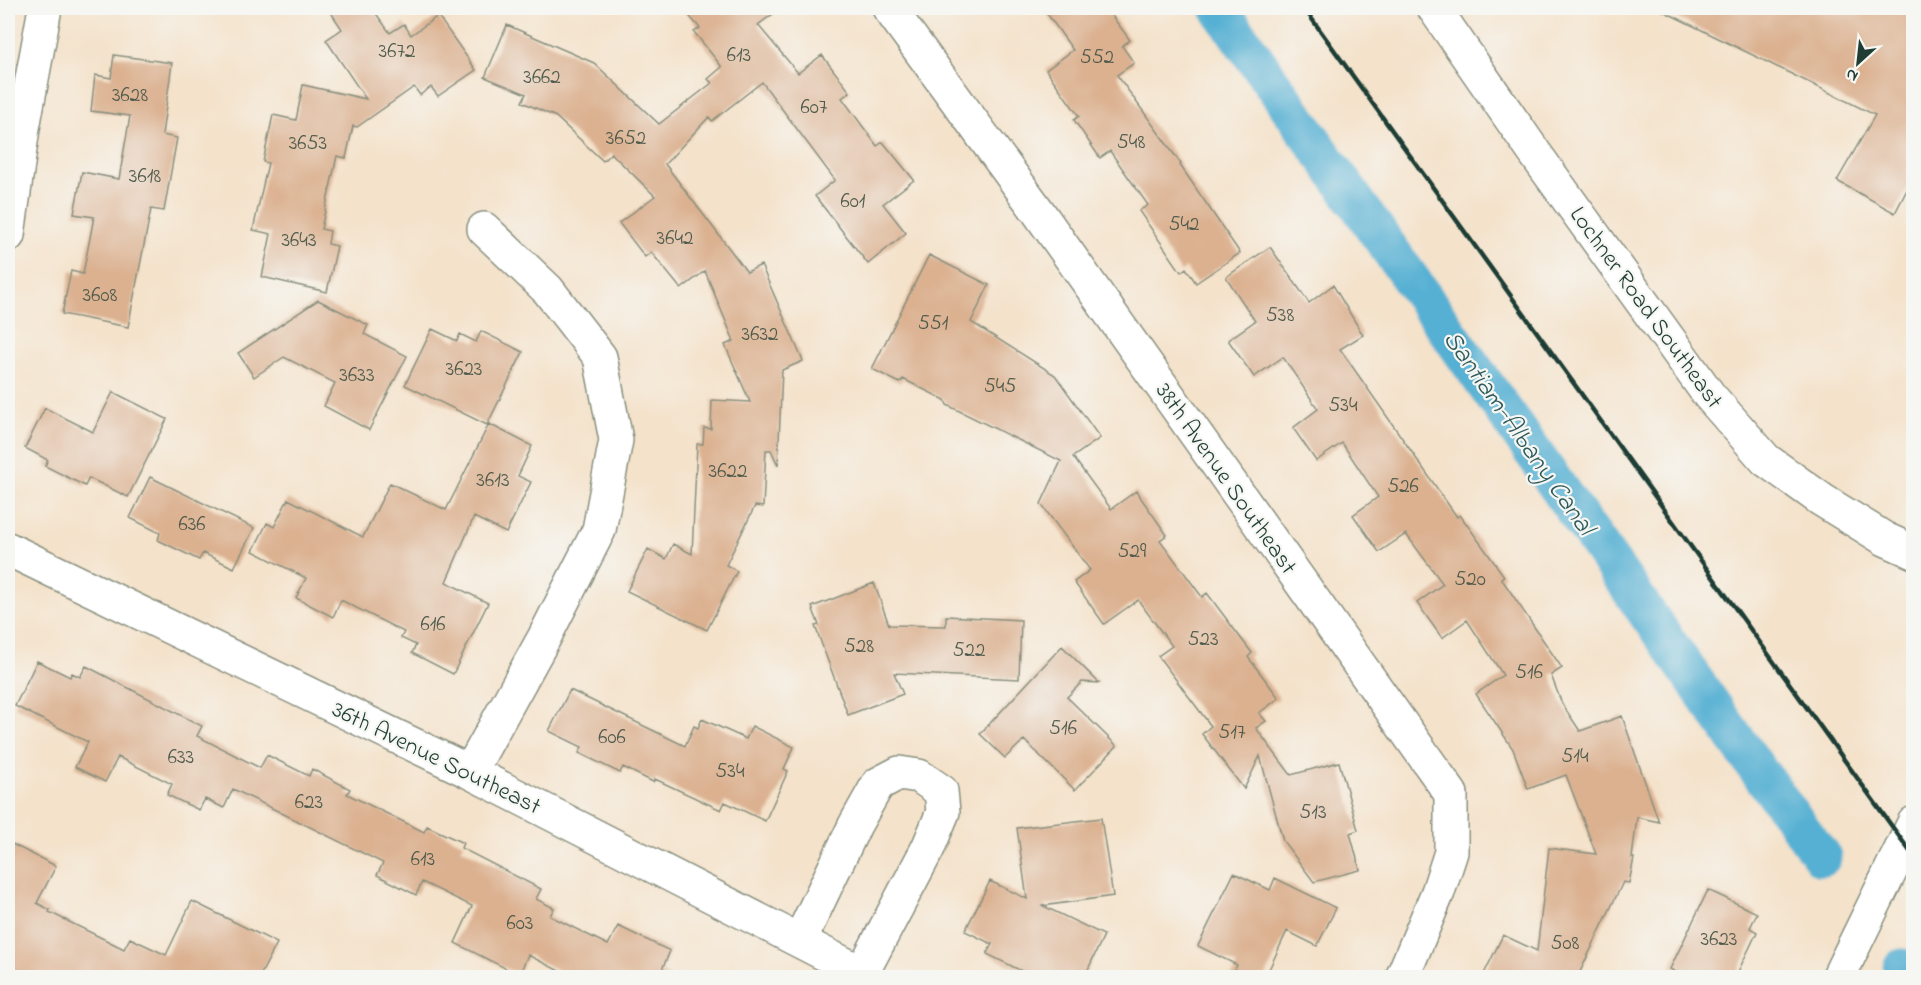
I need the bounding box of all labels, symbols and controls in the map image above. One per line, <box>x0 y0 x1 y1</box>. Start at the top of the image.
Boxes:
north arrow <box>1828 33 1888 93</box>
house number: 3672 <box>378 37 416 67</box>
house number: 613 <box>727 41 751 71</box>
house number: 552 <box>1080 43 1114 73</box>
text: N <box>1842 61 1862 88</box>
house number: 3662 <box>523 63 561 93</box>
house number: 3628 <box>112 81 148 111</box>
house number: 607 <box>801 93 828 123</box>
house number: 3652 <box>606 124 646 154</box>
house number: 548 <box>1117 128 1145 158</box>
house number: 3653 <box>289 129 327 159</box>
house number: 3618 <box>129 162 161 192</box>
house number: 601 <box>841 187 866 217</box>
street label: Lochner Road Southeast <box>1560 200 1730 417</box>
house number: 542 <box>1168 210 1200 240</box>
house number: 3642 <box>656 224 694 254</box>
house number: 3643 <box>281 226 317 256</box>
house number: 3608 <box>83 281 118 311</box>
house number: 538 <box>1266 301 1294 331</box>
house number: 551 <box>918 309 949 339</box>
house number: 3632 <box>741 320 779 350</box>
water label: Santiam-Albany Canal <box>1432 324 1604 546</box>
house number: 3623 <box>445 355 483 385</box>
house number: 3633 <box>339 361 375 391</box>
house number: 545 <box>984 372 1016 402</box>
street label: 38th Avenue Southeast <box>1145 376 1304 583</box>
house number: 534 <box>1328 391 1358 421</box>
house number: 3622 <box>709 457 747 487</box>
house number: 3613 <box>476 466 510 496</box>
house number: 526 <box>1387 472 1419 502</box>
house number: 636 <box>178 510 206 540</box>
house number: 529 <box>1118 537 1147 567</box>
house number: 520 <box>1454 565 1486 595</box>
house number: 616 <box>420 610 446 640</box>
house number: 523 <box>1187 625 1219 655</box>
house number: 528 <box>844 632 874 662</box>
house number: 522 <box>953 636 985 666</box>
house number: 516 <box>1515 658 1543 688</box>
street label: 36th Avenue Southeast <box>325 693 546 825</box>
house number: 516 <box>1049 714 1077 744</box>
house number: 517 <box>1218 718 1246 748</box>
house number: 606 <box>598 723 626 753</box>
house number: 514 <box>1561 742 1589 772</box>
house number: 633 <box>168 743 194 773</box>
house number: 534 <box>715 757 745 787</box>
house number: 623 <box>295 788 323 818</box>
house number: 513 <box>1299 798 1327 828</box>
house number: 613 <box>411 845 435 875</box>
house number: 603 <box>507 909 534 939</box>
house number: 3623 <box>1700 925 1738 955</box>
house number: 508 <box>1551 929 1580 959</box>

